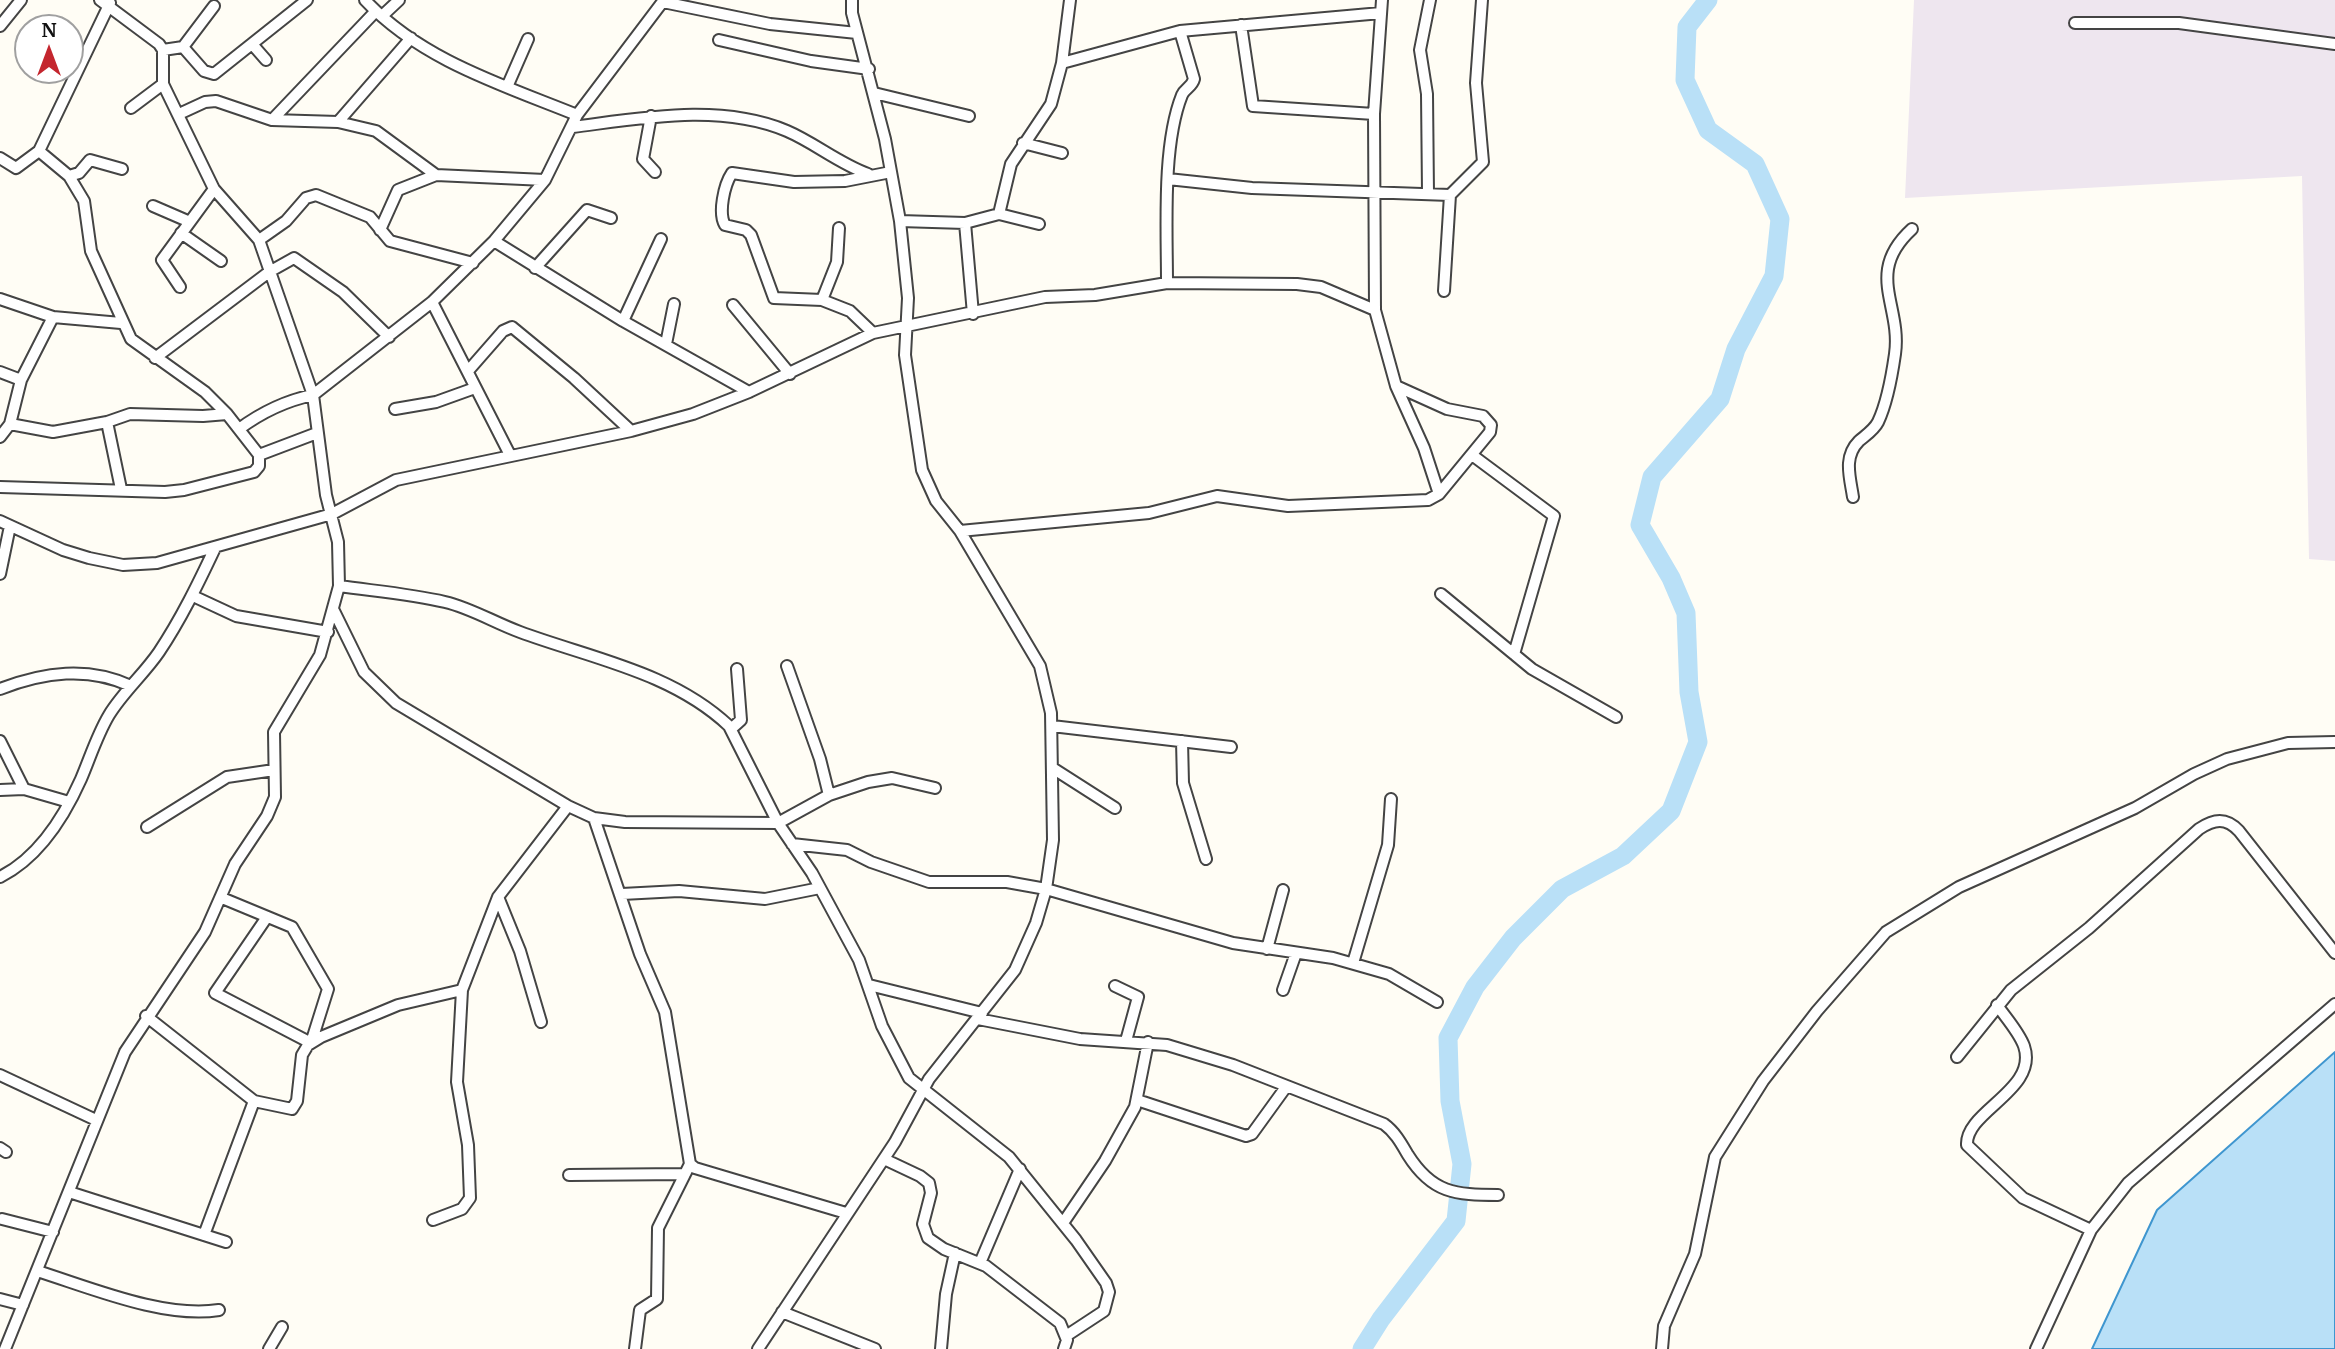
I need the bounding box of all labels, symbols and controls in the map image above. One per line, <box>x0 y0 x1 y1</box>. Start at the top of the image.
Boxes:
north arrow <box>14 14 84 84</box>
text: N <box>41 18 57 42</box>

